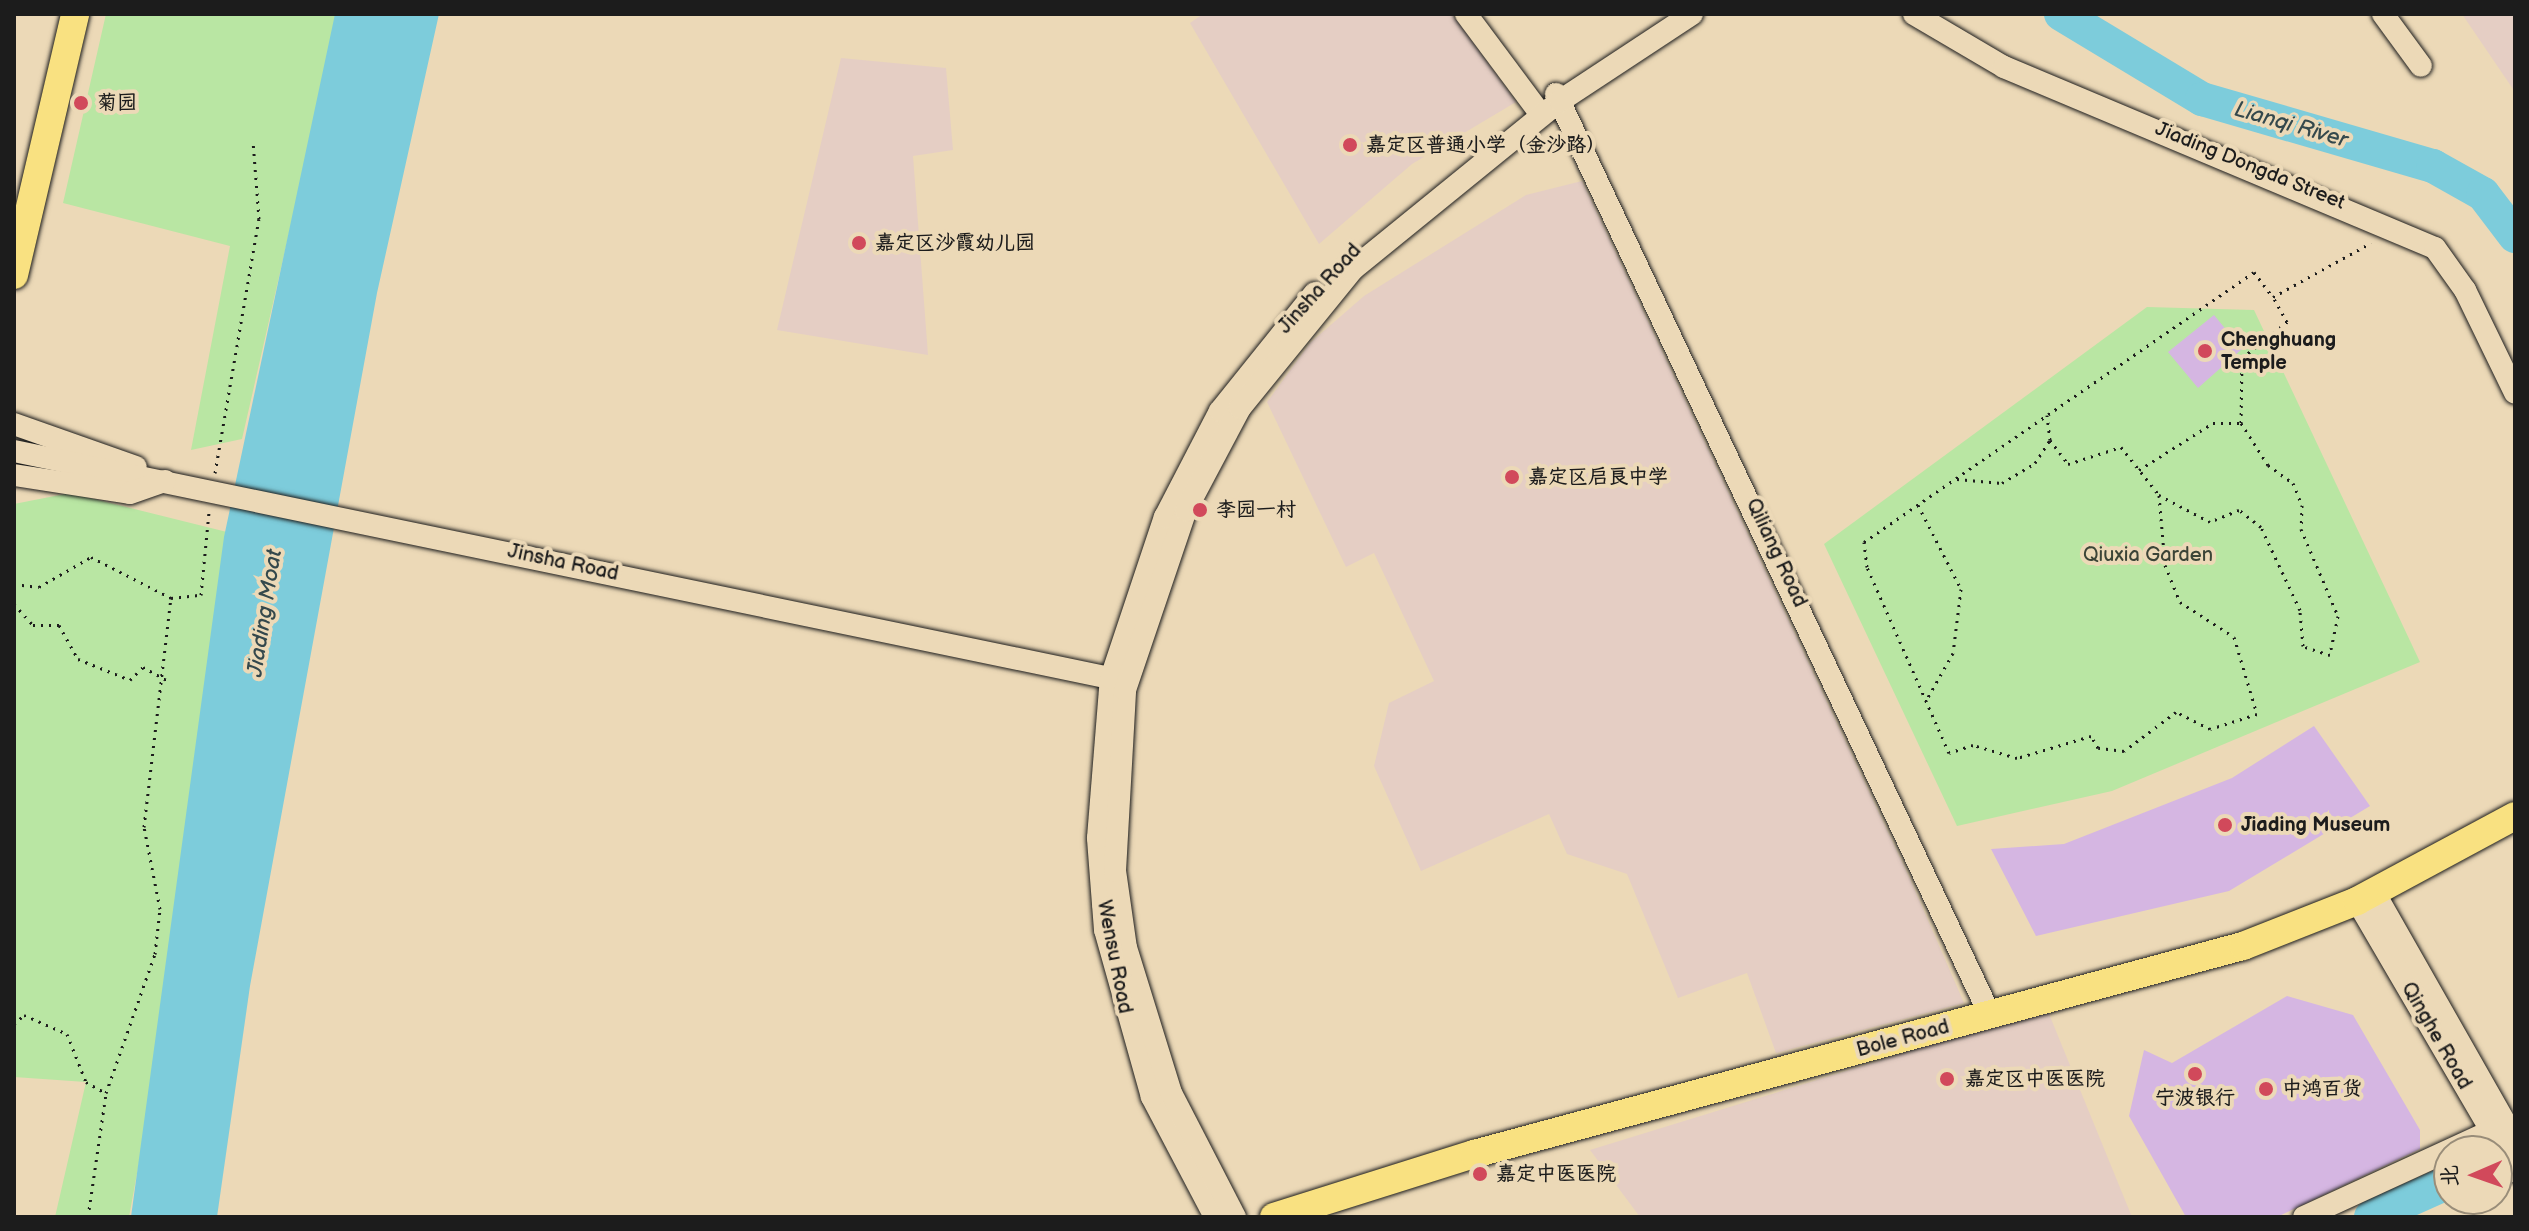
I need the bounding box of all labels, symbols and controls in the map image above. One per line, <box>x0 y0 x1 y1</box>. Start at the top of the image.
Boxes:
place label: 菊园 <box>97 91 137 115</box>
marker: 菊园 <box>72 94 90 112</box>
water label: Lianqi River <box>2231 96 2351 154</box>
street label: Jiading Dongda Street <box>2151 117 2349 215</box>
place label: 嘉定区普通小学（金沙路） <box>1366 133 1606 157</box>
marker: 嘉定区普通小学（金沙路） <box>1341 136 1359 154</box>
place label: 嘉定区沙霞幼儿园 <box>875 231 1035 255</box>
marker: 嘉定区沙霞幼儿园 <box>850 234 868 252</box>
street label: Jinsha Road <box>1273 239 1367 339</box>
place label: Chenghuang Temple <box>2221 328 2336 375</box>
marker: Chenghuang Temple <box>2196 342 2214 360</box>
place label: 嘉定区启良中学 <box>1528 465 1668 489</box>
marker: 嘉定区启良中学 <box>1503 468 1521 486</box>
street label: Qiliang Road <box>1740 495 1812 611</box>
place label: 李园一村 <box>1216 498 1296 522</box>
marker: 李园一村 <box>1191 501 1209 519</box>
street label: Jinsha Road <box>505 540 621 586</box>
park label: Qiuxia Garden <box>2083 543 2213 567</box>
water label: Jiading Moat <box>242 548 288 678</box>
place label: Jiading Museum <box>2241 813 2390 837</box>
marker: Jiading Museum <box>2216 816 2234 834</box>
street label: Wensu Road <box>1091 898 1137 1016</box>
street label: Qinghe Road <box>2396 978 2476 1094</box>
street label: Bole Road <box>1854 1015 1952 1063</box>
marker: 宁波银行 <box>2186 1065 2204 1083</box>
place label: 嘉定区中医医院 <box>1965 1067 2105 1091</box>
marker: 嘉定区中医医院 <box>1936 1068 1958 1090</box>
place label: 中鸿百货 <box>2282 1077 2362 1101</box>
marker: 中鸿百货 <box>2257 1080 2275 1098</box>
place label: 宁波银行 <box>2155 1086 2235 1110</box>
north arrow <box>2433 1135 2513 1215</box>
place label: 嘉定中医医院 <box>1496 1162 1616 1186</box>
text: 北 <box>2437 1164 2464 1187</box>
marker: 嘉定中医医院 <box>1471 1165 1489 1183</box>

